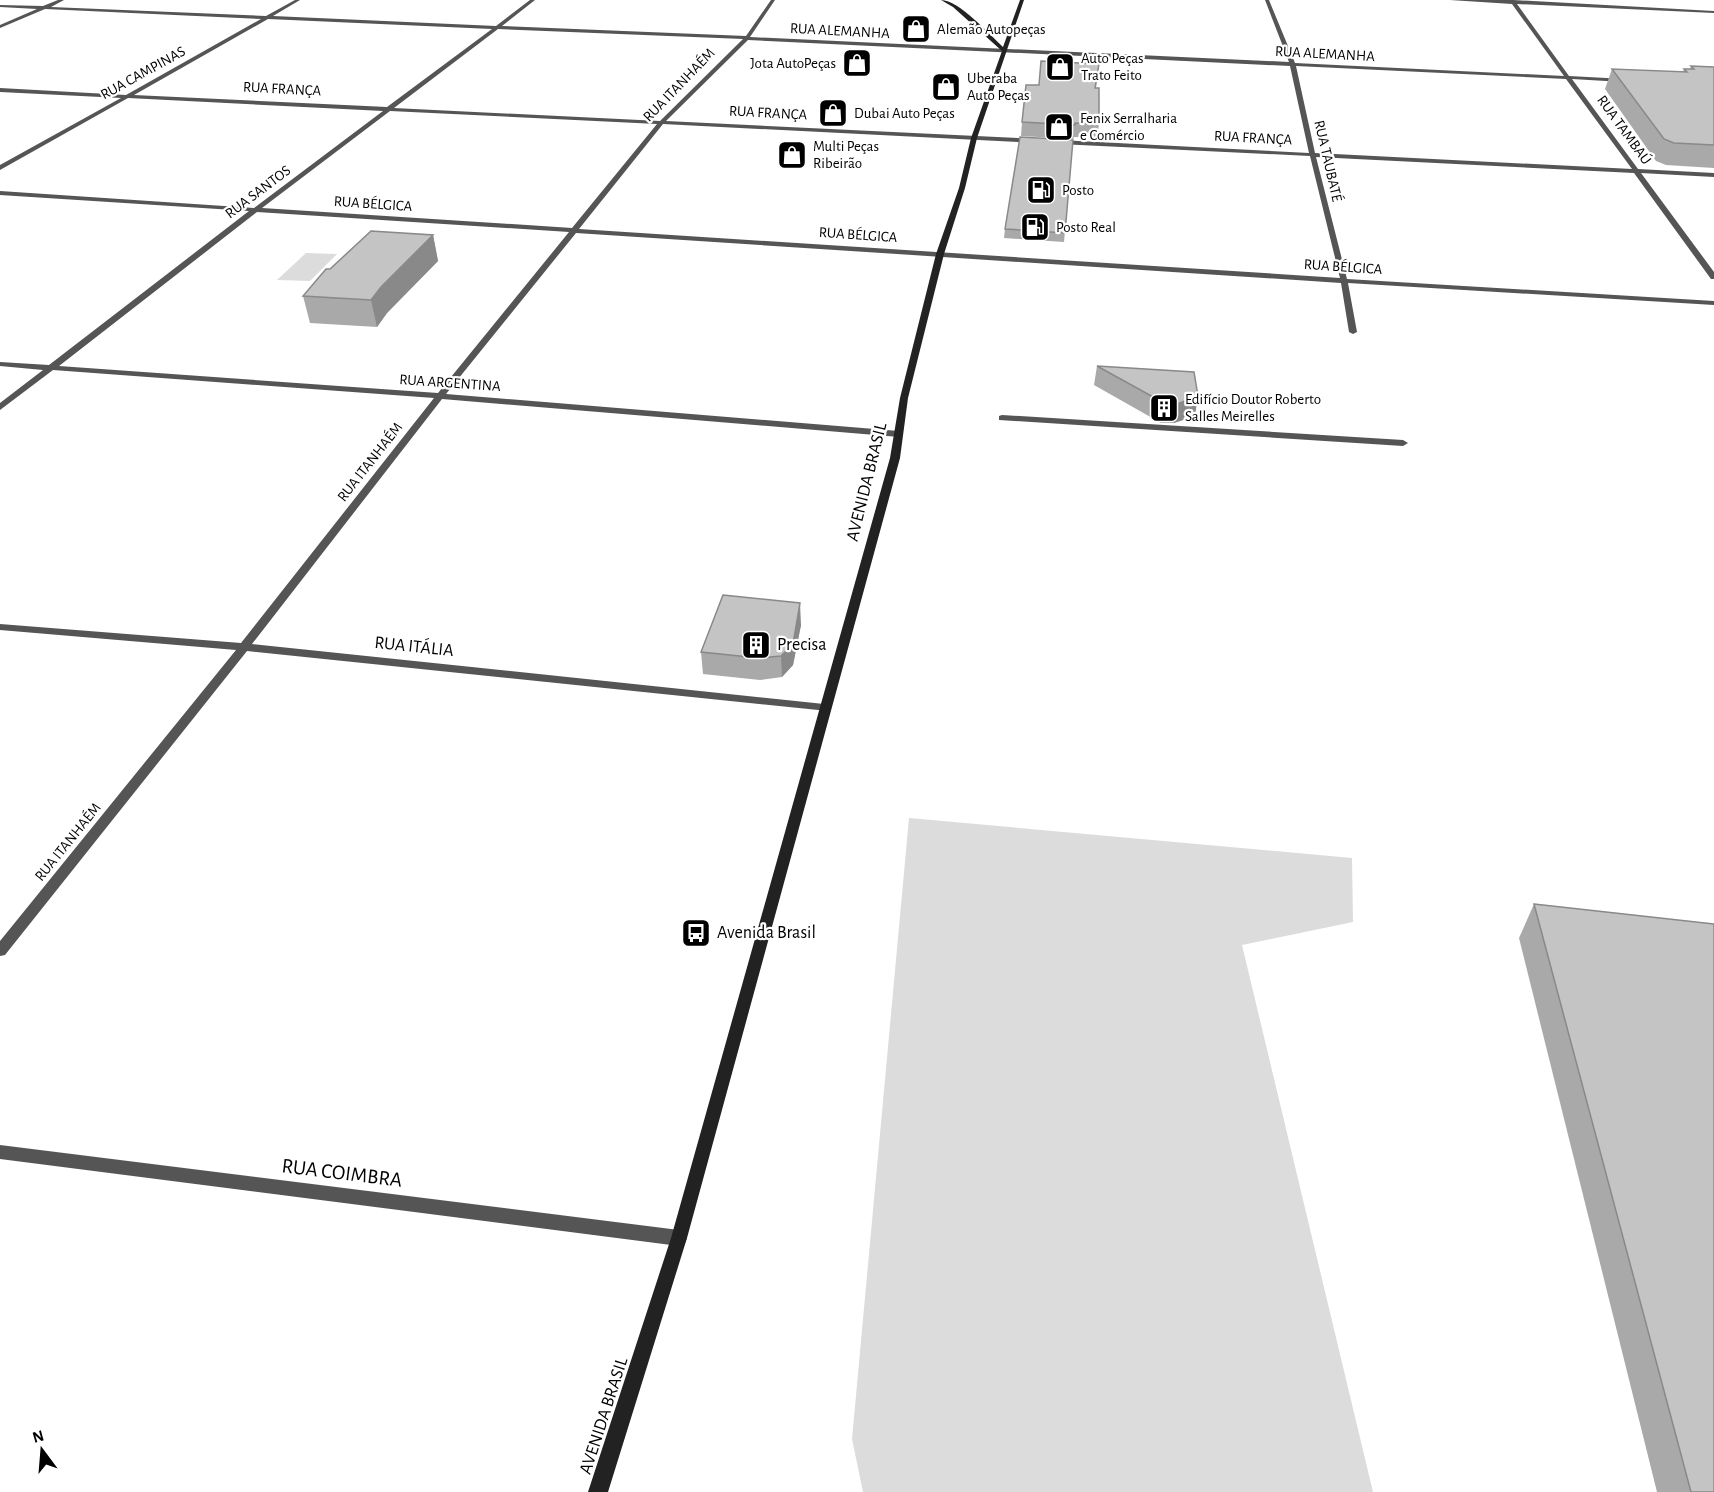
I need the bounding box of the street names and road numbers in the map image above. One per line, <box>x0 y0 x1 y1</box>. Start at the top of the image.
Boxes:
street label: RUA ALEMANHA <box>790 21 891 41</box>
street label: RUA CAMPINAS <box>98 44 188 102</box>
street label: RUA ITANHAÉM <box>639 44 718 125</box>
street label: RUA ALEMANHA <box>1275 44 1376 64</box>
street label: RUA FRANÇA <box>243 79 322 99</box>
street label: RUA TAMBAÚ <box>1594 92 1656 167</box>
street label: RUA FRANÇA <box>729 103 808 123</box>
street label: RUA TAUBATÉ <box>1311 118 1347 203</box>
street label: RUA FRANÇA <box>1214 128 1293 148</box>
street label: RUA SANTOS <box>223 163 293 221</box>
street label: RUA BÉLGICA <box>333 192 413 214</box>
street label: RUA BÉLGICA <box>818 223 898 245</box>
street label: RUA BÉLGICA <box>1303 255 1383 277</box>
street label: RUA ARGENTINA <box>399 372 502 394</box>
street label: RUA ITANHAÉM <box>333 418 405 504</box>
street label: AVENIDA BRASIL <box>844 420 891 543</box>
street label: RUA ITÁLIA <box>374 631 455 660</box>
street label: RUA ITANHAÉM <box>31 799 104 884</box>
street label: RUA COIMBRA <box>281 1155 403 1191</box>
street label: AVENIDA BRASIL <box>577 1355 632 1477</box>

